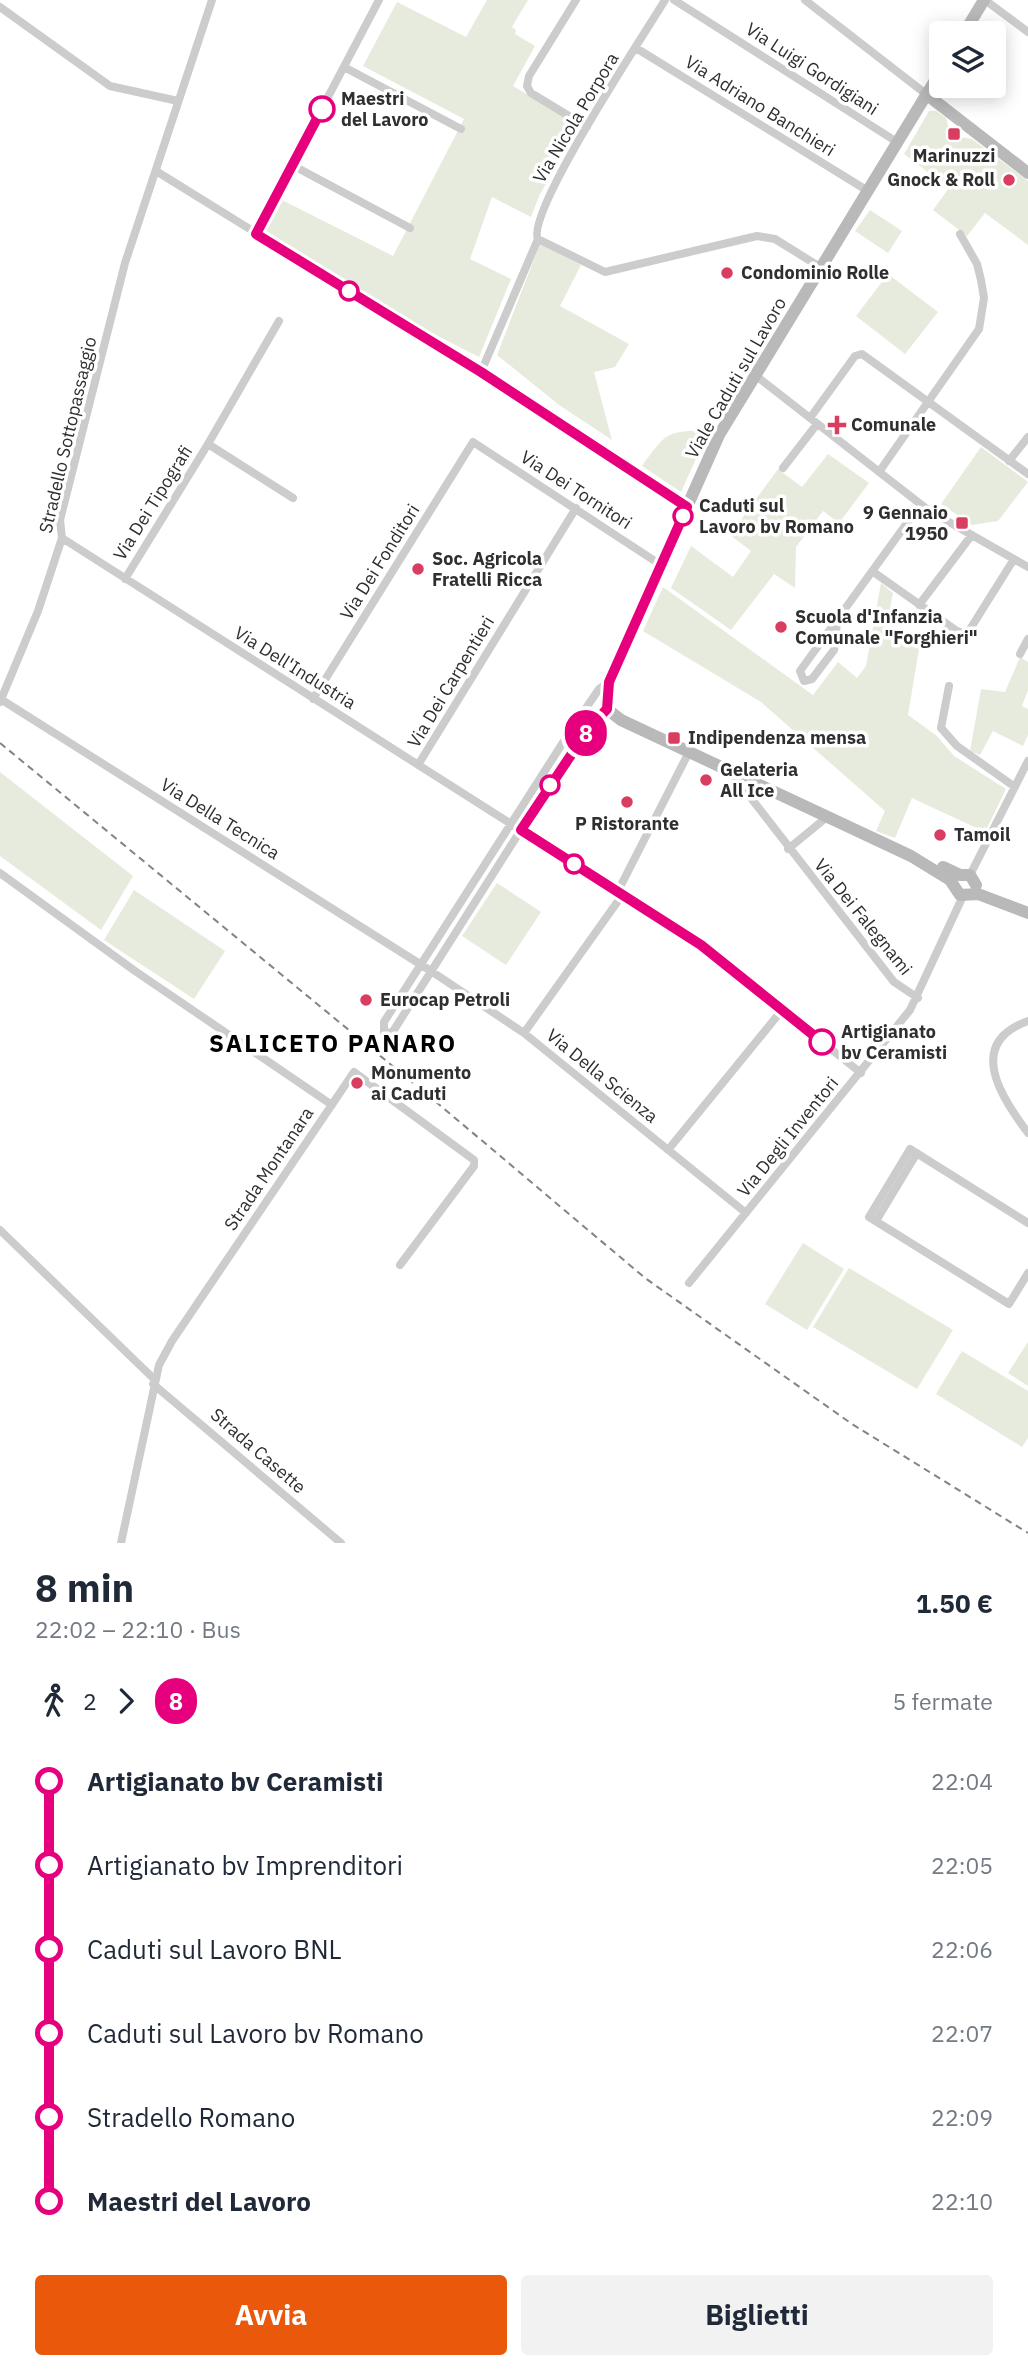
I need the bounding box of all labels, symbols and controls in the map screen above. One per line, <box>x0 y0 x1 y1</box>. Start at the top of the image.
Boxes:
street label: Via Luigi Gordigiani <box>742 17 883 120</box>
map controls <box>929 21 1006 98</box>
button: layers <box>929 21 1006 98</box>
street label: Via Nicola Porpora <box>528 48 624 187</box>
street label: Via Adriano Banchieri <box>681 50 840 161</box>
place label: Maestri del Lavoro <box>341 87 428 131</box>
marker: Maestri del Lavoro <box>309 96 335 122</box>
marker: Marinuzzi <box>946 126 962 142</box>
place label: Marinuzzi <box>913 144 995 167</box>
place label: Gnock & Roll <box>887 168 996 191</box>
marker: Gnock & Roll <box>1001 172 1017 188</box>
place label: Condominio Rolle <box>741 261 889 284</box>
marker: Condominio Rolle <box>719 265 735 281</box>
unlabelled marker <box>339 281 359 301</box>
street label: Viale Caduti sul Lavoro <box>680 293 791 463</box>
street label: Stradello Sottopassaggio <box>34 334 101 535</box>
place label: Comunale <box>851 413 936 436</box>
marker: Comunale <box>829 417 845 433</box>
street label: Via Dei Tipografi <box>108 441 197 564</box>
street label: Via Dei Tornitori <box>516 445 636 534</box>
place label: Caduti sul Lavoro bv Romano <box>699 494 854 538</box>
street label: Via Dei Fonditori <box>335 500 424 624</box>
place label: 9 Gennaio 1950 <box>863 501 948 545</box>
marker: Caduti sul Lavoro bv Romano <box>673 506 693 526</box>
marker: 9 Gennaio 1950 <box>954 515 970 531</box>
place label: Soc. Agricola Fratelli Ricca <box>432 547 542 591</box>
marker: Soc. Agricola Fratelli Ricca <box>410 561 426 577</box>
place label: Scuola d'Infanzia Comunale "Forghieri" <box>795 605 978 649</box>
street label: Via Dei Carpentieri <box>402 612 499 752</box>
marker: Scuola d'Infanzia Comunale "Forghieri" <box>773 619 789 635</box>
street label: Via Dell'Industria <box>230 621 361 714</box>
line badge: 8 <box>563 710 609 756</box>
text: 8 <box>579 717 593 749</box>
place label: Indipendenza mensa <box>688 726 866 749</box>
marker: Indipendenza mensa <box>666 730 682 746</box>
place label: Gelateria All Ice <box>720 758 798 802</box>
marker: Gelateria All Ice <box>698 772 714 788</box>
street label: Via Della Tecnica <box>156 773 284 865</box>
unlabelled marker <box>540 775 560 795</box>
marker: P Ristorante <box>619 794 635 810</box>
place label: P Ristorante <box>575 812 679 835</box>
place label: Tamoil <box>954 823 1011 846</box>
marker: Tamoil <box>932 827 948 843</box>
unlabelled marker <box>564 854 584 874</box>
street label: Via Dei Falegnami <box>809 854 917 980</box>
place label: Eurocap Petroli <box>380 988 510 1011</box>
marker: Eurocap Petroli <box>358 992 374 1008</box>
place label: Artigianato bv Ceramisti <box>841 1020 947 1064</box>
street label: Via Della Scienza <box>542 1024 663 1128</box>
district label: SALICETO PANARO <box>209 1027 457 1059</box>
marker: Artigianato bv Ceramisti <box>809 1029 835 1055</box>
place label: Monumento ai Caduti <box>371 1061 471 1105</box>
street label: Via Degli Inventori <box>732 1072 843 1201</box>
marker: Monumento ai Caduti <box>349 1075 365 1091</box>
street label: Strada Montanara <box>219 1102 319 1235</box>
street label: Strada Casette <box>206 1403 311 1498</box>
text: 8 min <box>35 1563 134 1612</box>
text: 1.50 € <box>916 1586 993 1620</box>
text: 22:02 – 22:10 · Bus <box>35 1614 241 1644</box>
icon: walk <box>35 1682 73 1720</box>
icon: forward <box>107 1682 145 1720</box>
text: 8 <box>169 1685 183 1717</box>
text: 2 <box>83 1686 97 1716</box>
text: 5 fermate <box>892 1686 993 1716</box>
text: Artigianato bv Ceramisti <box>87 1764 383 1798</box>
text: 22:04 <box>931 1766 993 1796</box>
text: Artigianato bv Imprenditori <box>87 1848 403 1882</box>
text: 22:05 <box>931 1850 993 1880</box>
text: Caduti sul Lavoro BNL <box>87 1932 342 1966</box>
text: 22:06 <box>931 1934 993 1964</box>
text: Caduti sul Lavoro bv Romano <box>87 2016 424 2050</box>
text: 22:07 <box>931 2018 993 2048</box>
text: Stradello Romano <box>87 2100 295 2134</box>
text: 22:09 <box>931 2102 993 2132</box>
text: Maestri del Lavoro <box>87 2184 311 2218</box>
text: 22:10 <box>931 2186 993 2216</box>
button: Avvia <box>35 2275 507 2355</box>
button: Biglietti <box>521 2275 993 2355</box>

